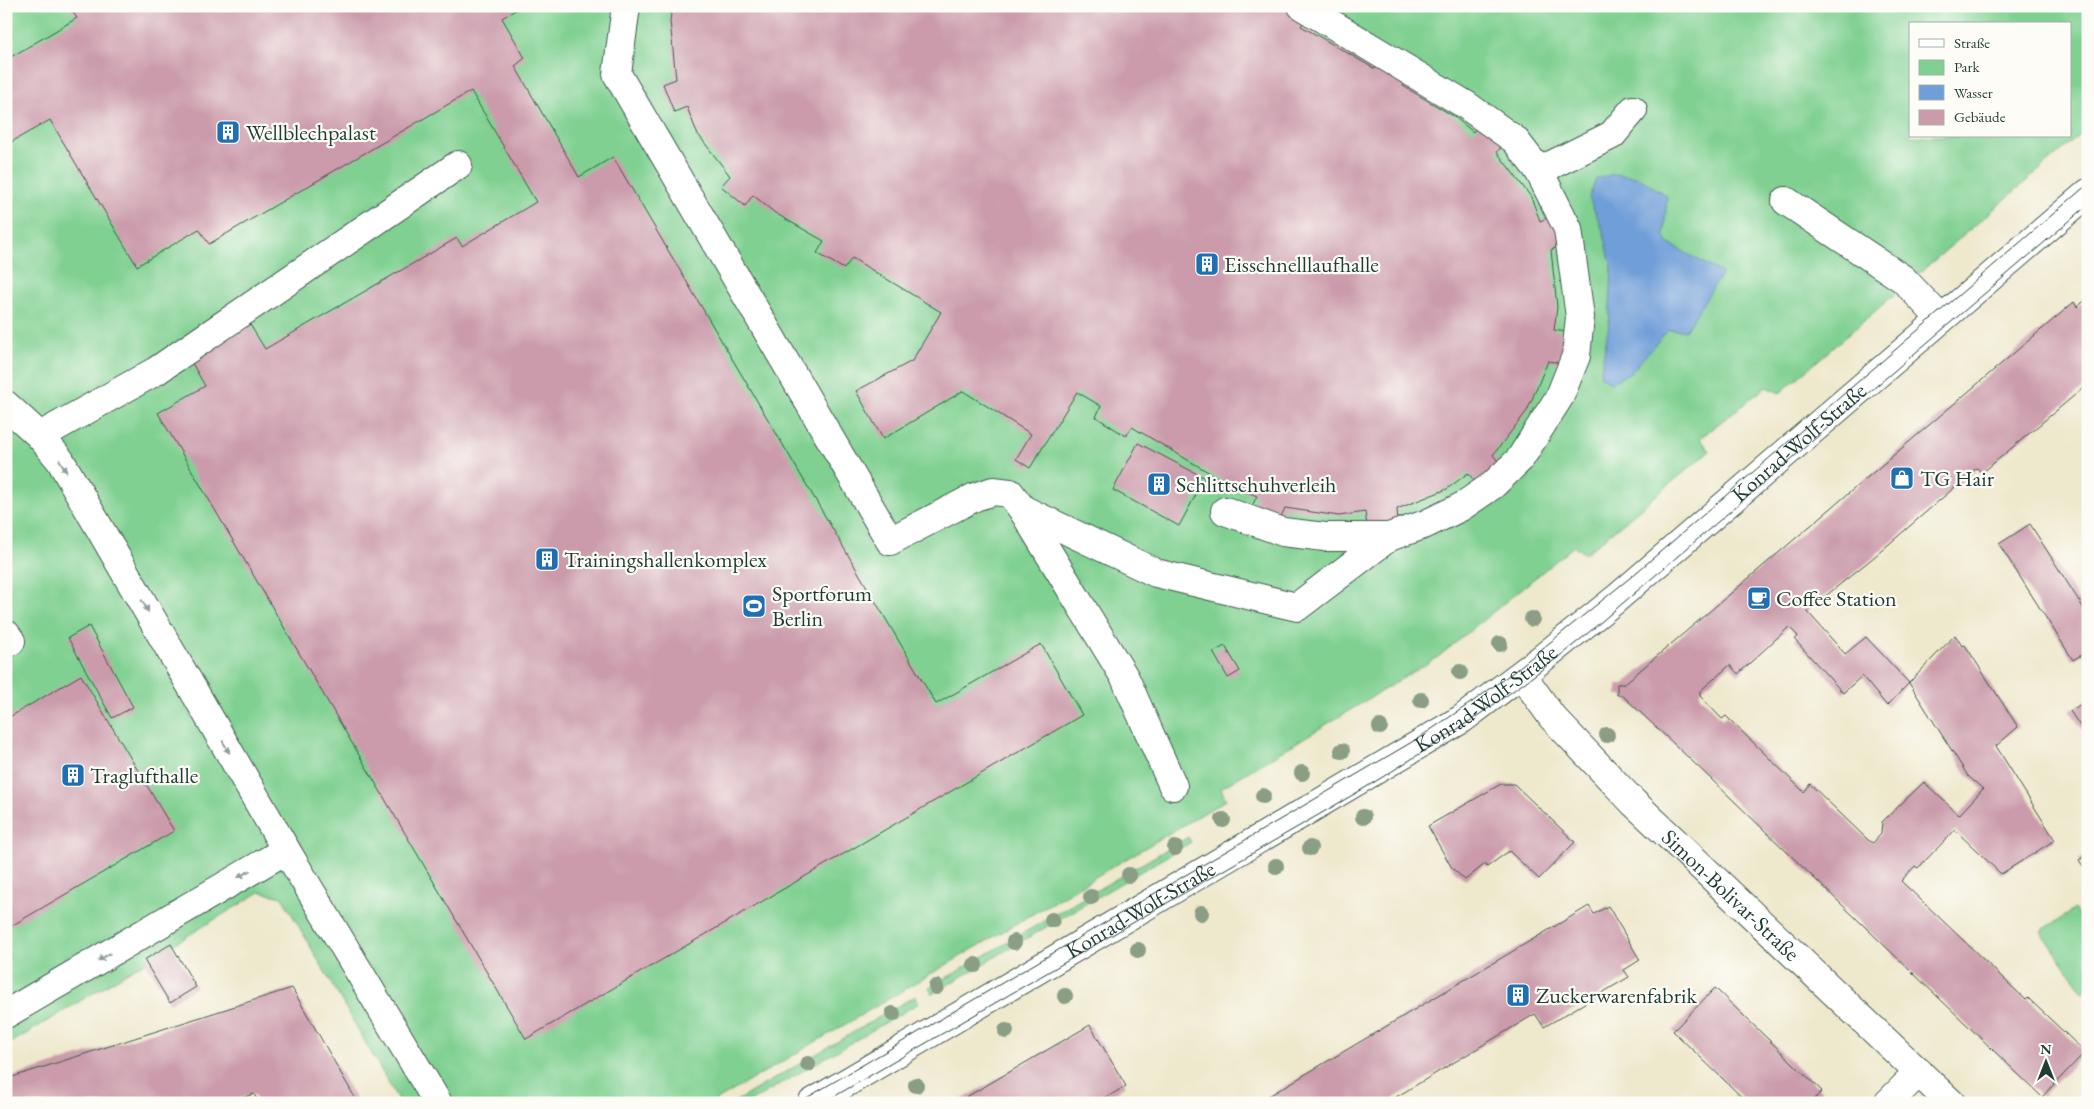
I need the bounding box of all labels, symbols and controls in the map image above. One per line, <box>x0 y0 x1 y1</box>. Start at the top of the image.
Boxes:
legend <box>1909 22 2072 138</box>
text: Straße <box>1954 33 1990 52</box>
text: Park <box>1954 57 1981 76</box>
text: Wasser <box>1954 83 1993 102</box>
text: Gebäude <box>1954 107 2006 126</box>
place label: Wellblechpalast <box>246 118 376 147</box>
building icon: Wellblechpalast <box>215 119 241 145</box>
place label: Eisschnelllaufhalle <box>1224 250 1379 279</box>
building icon: Eisschnelllaufhalle <box>1194 251 1220 277</box>
street label: Konrad-Wolf-Straße <box>1725 376 1873 508</box>
one-way arrow <box>58 459 67 472</box>
place label: TG Hair <box>1920 464 1995 493</box>
shop icon: TG Hair <box>1889 465 1915 491</box>
place label: Schlittschuhverleih <box>1176 470 1336 499</box>
building icon: Schlittschuhverleih <box>1146 471 1172 497</box>
place label: Trainingshallenkomplex <box>564 545 767 574</box>
building icon: Trainingshallenkomplex <box>534 546 560 572</box>
place label: Sportforum Berlin <box>772 579 872 633</box>
place label: Coffee Station <box>1776 584 1897 613</box>
cafe icon: Coffee Station <box>1746 585 1772 611</box>
sports icon: Sportforum Berlin <box>741 593 767 619</box>
one-way arrow <box>140 599 149 613</box>
street label: Konrad-Wolf-Straße <box>1409 638 1564 759</box>
one-way arrow <box>222 740 231 753</box>
place label: Traglufthalle <box>90 761 199 790</box>
building icon: Traglufthalle <box>60 762 86 788</box>
street label: Simon-Bolivar-Straße <box>1655 823 1806 968</box>
street label: Konrad-Wolf-Straße <box>1060 854 1221 965</box>
one-way arrow <box>237 869 250 878</box>
one-way arrow <box>97 952 111 961</box>
place label: Zuckerwarenfabrik <box>1536 981 1697 1010</box>
building icon: Zuckerwarenfabrik <box>1505 982 1531 1008</box>
north arrow <box>2022 1036 2072 1086</box>
text: N <box>2040 1040 2052 1058</box>

